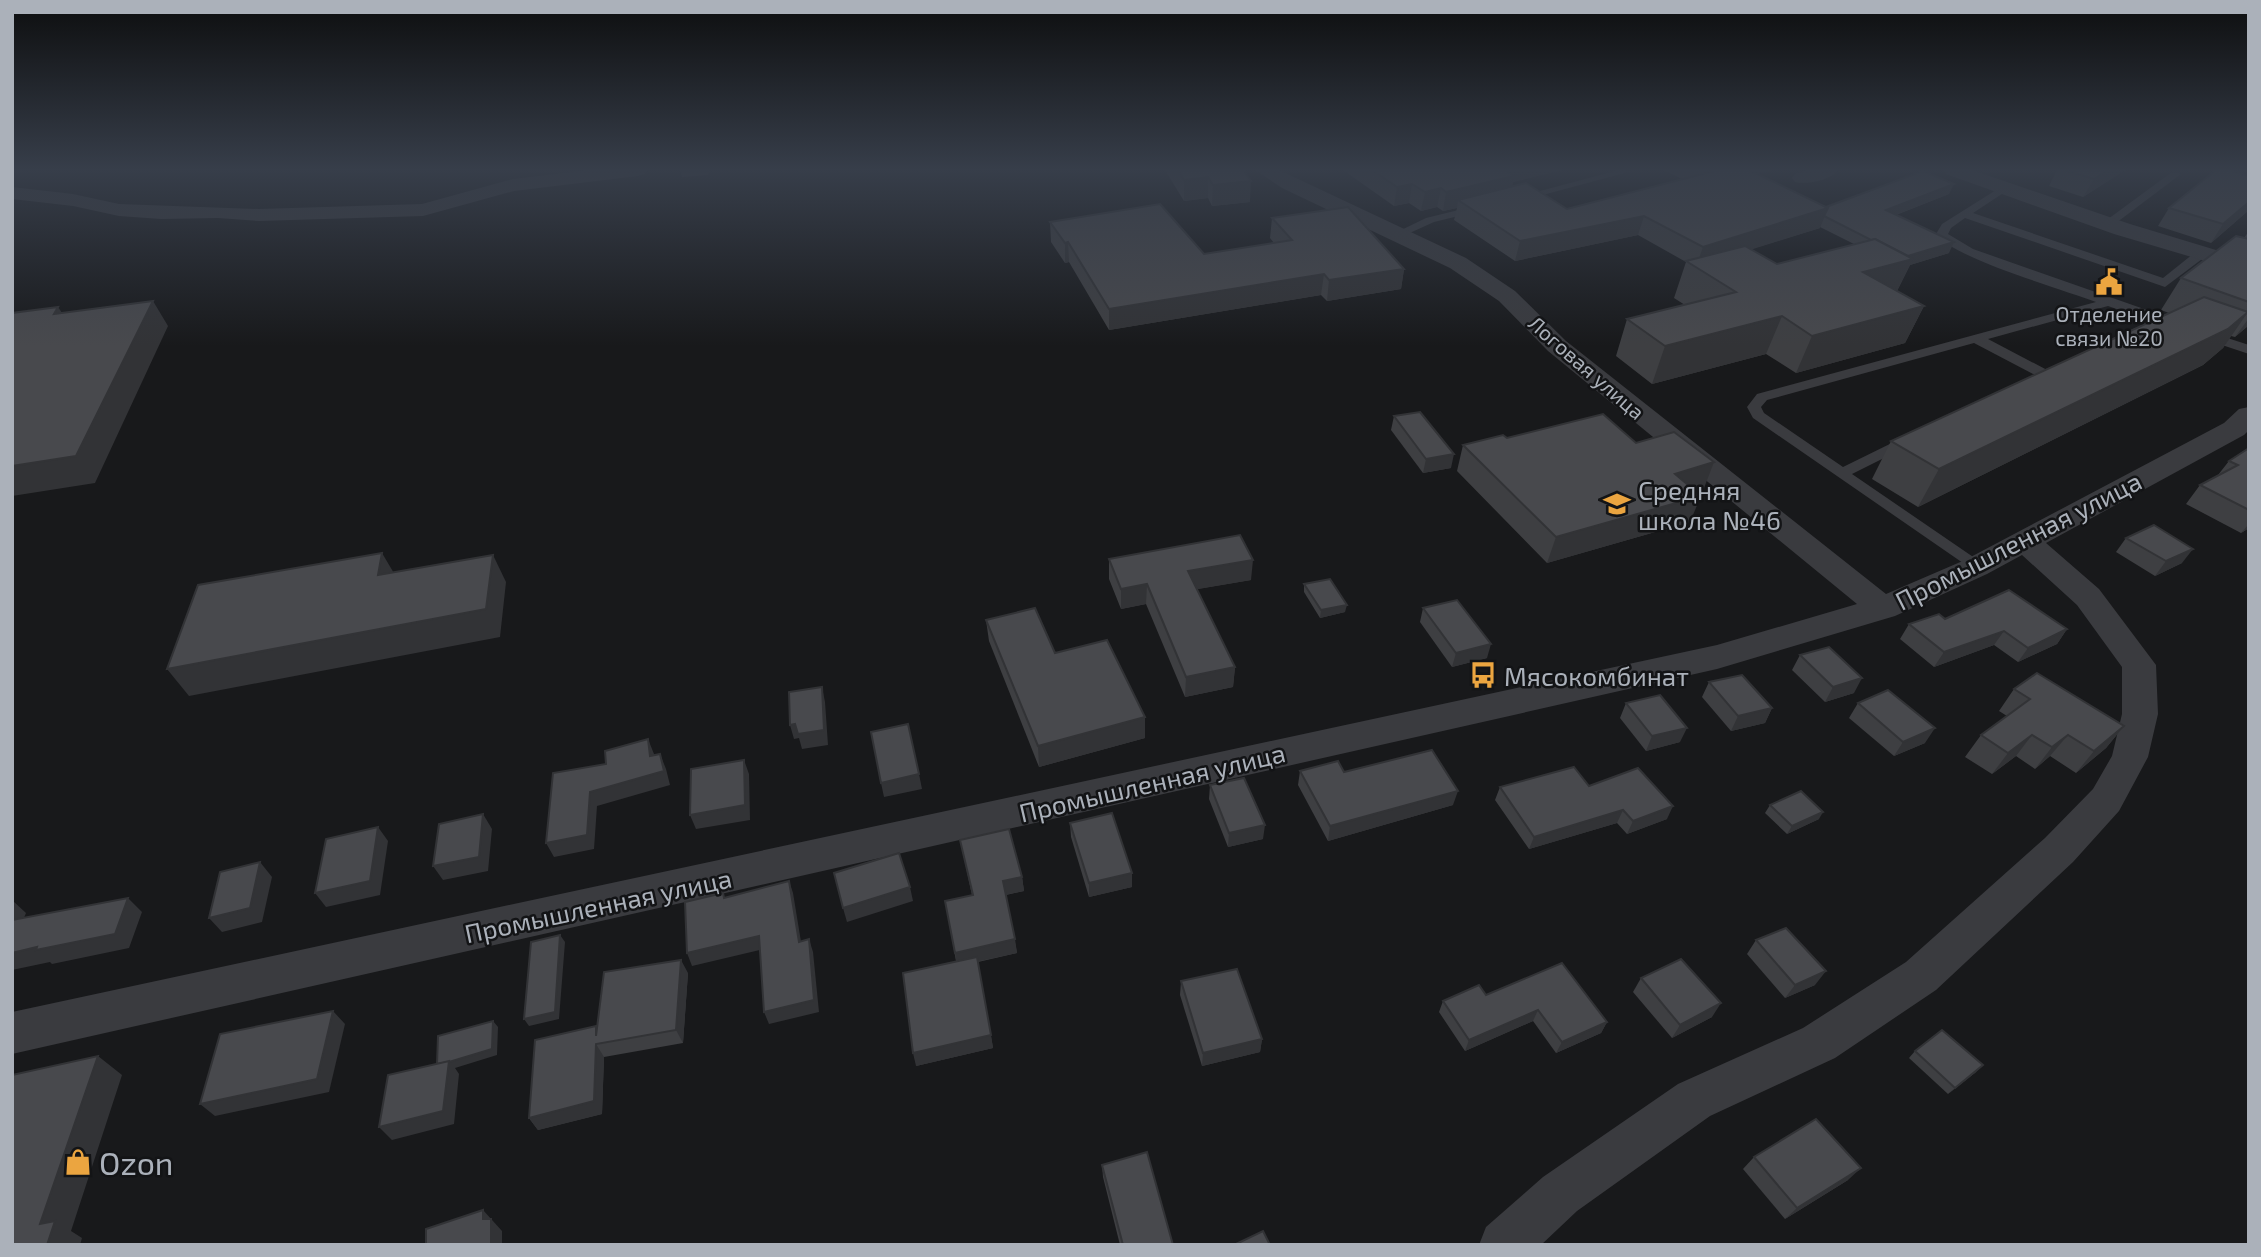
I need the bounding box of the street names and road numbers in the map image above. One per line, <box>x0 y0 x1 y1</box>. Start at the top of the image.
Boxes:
street label: Логовая улица <box>1523 310 1650 425</box>
street label: Промышленная улица <box>1890 464 2147 617</box>
street label: Промышленная улица <box>1016 736 1288 829</box>
street label: Промышленная улица <box>462 862 735 949</box>

